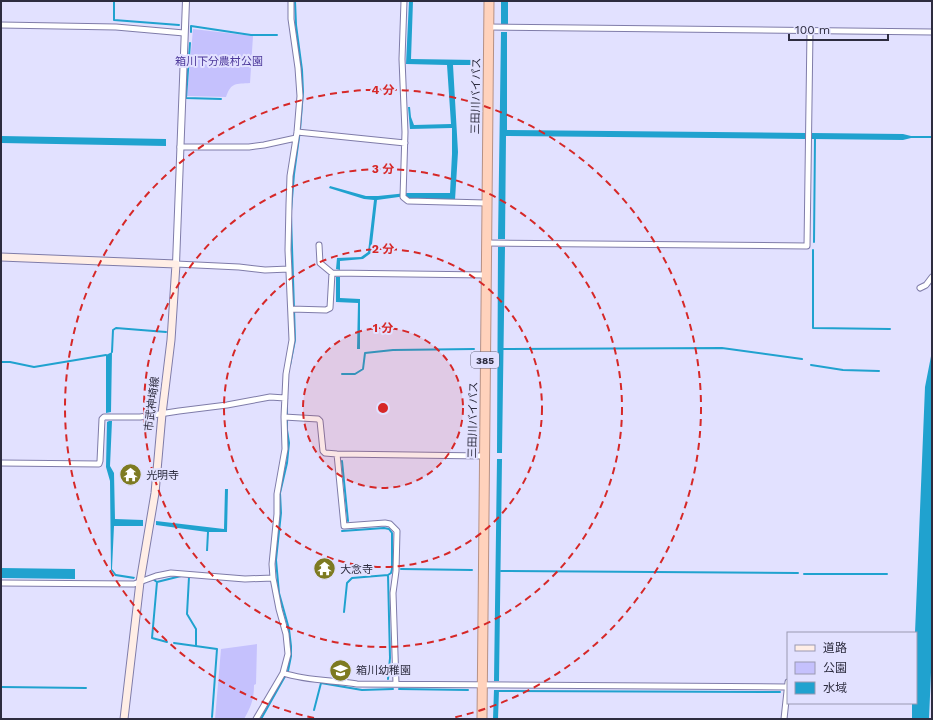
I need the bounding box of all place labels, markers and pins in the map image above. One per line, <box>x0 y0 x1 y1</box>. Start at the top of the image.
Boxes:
centre of rings <box>376 401 390 415</box>
temple icon: 光明寺 <box>117 462 143 488</box>
place label: 光明寺 <box>146 469 179 482</box>
temple icon: 大念寺 <box>312 556 338 582</box>
place label: 大念寺 <box>340 563 373 576</box>
school or university icon: 箱川幼稚園 <box>328 657 354 683</box>
place label: 箱川幼稚園 <box>356 664 411 677</box>

